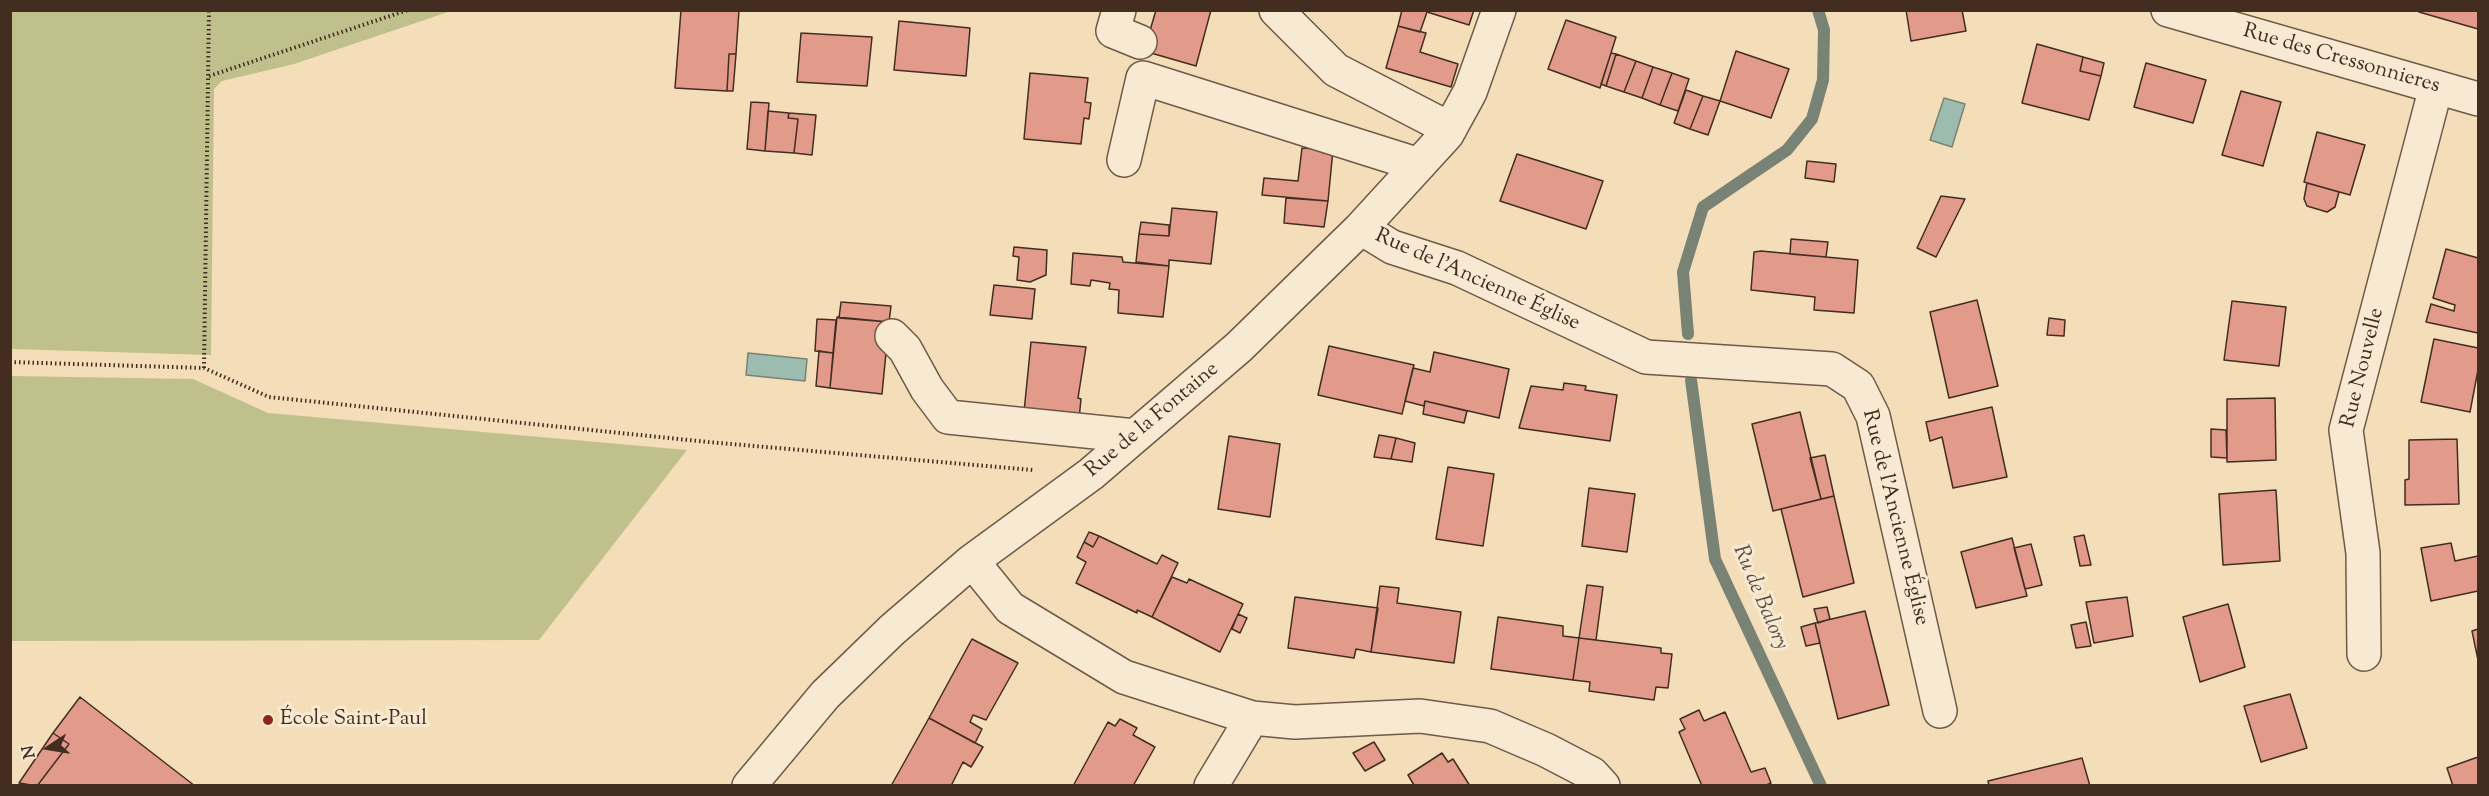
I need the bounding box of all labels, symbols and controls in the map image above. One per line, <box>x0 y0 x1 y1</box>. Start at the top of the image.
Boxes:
street label: Rue des Cressonnieres <box>2240 20 2442 100</box>
street label: Rue de l'Ancienne Église <box>1371 224 1583 338</box>
street label: Rue Nouvelle <box>2337 306 2391 430</box>
street label: Rue de la Fontaine <box>1081 358 1225 484</box>
street label: Rue de l'Ancienne Église <box>1855 407 1933 629</box>
water label: Ru de Balory <box>1725 542 1793 654</box>
place label: École Saint-Paul <box>280 707 427 733</box>
marker: École Saint-Paul <box>261 713 275 727</box>
north arrow <box>18 718 78 778</box>
text: N <box>17 743 42 760</box>

